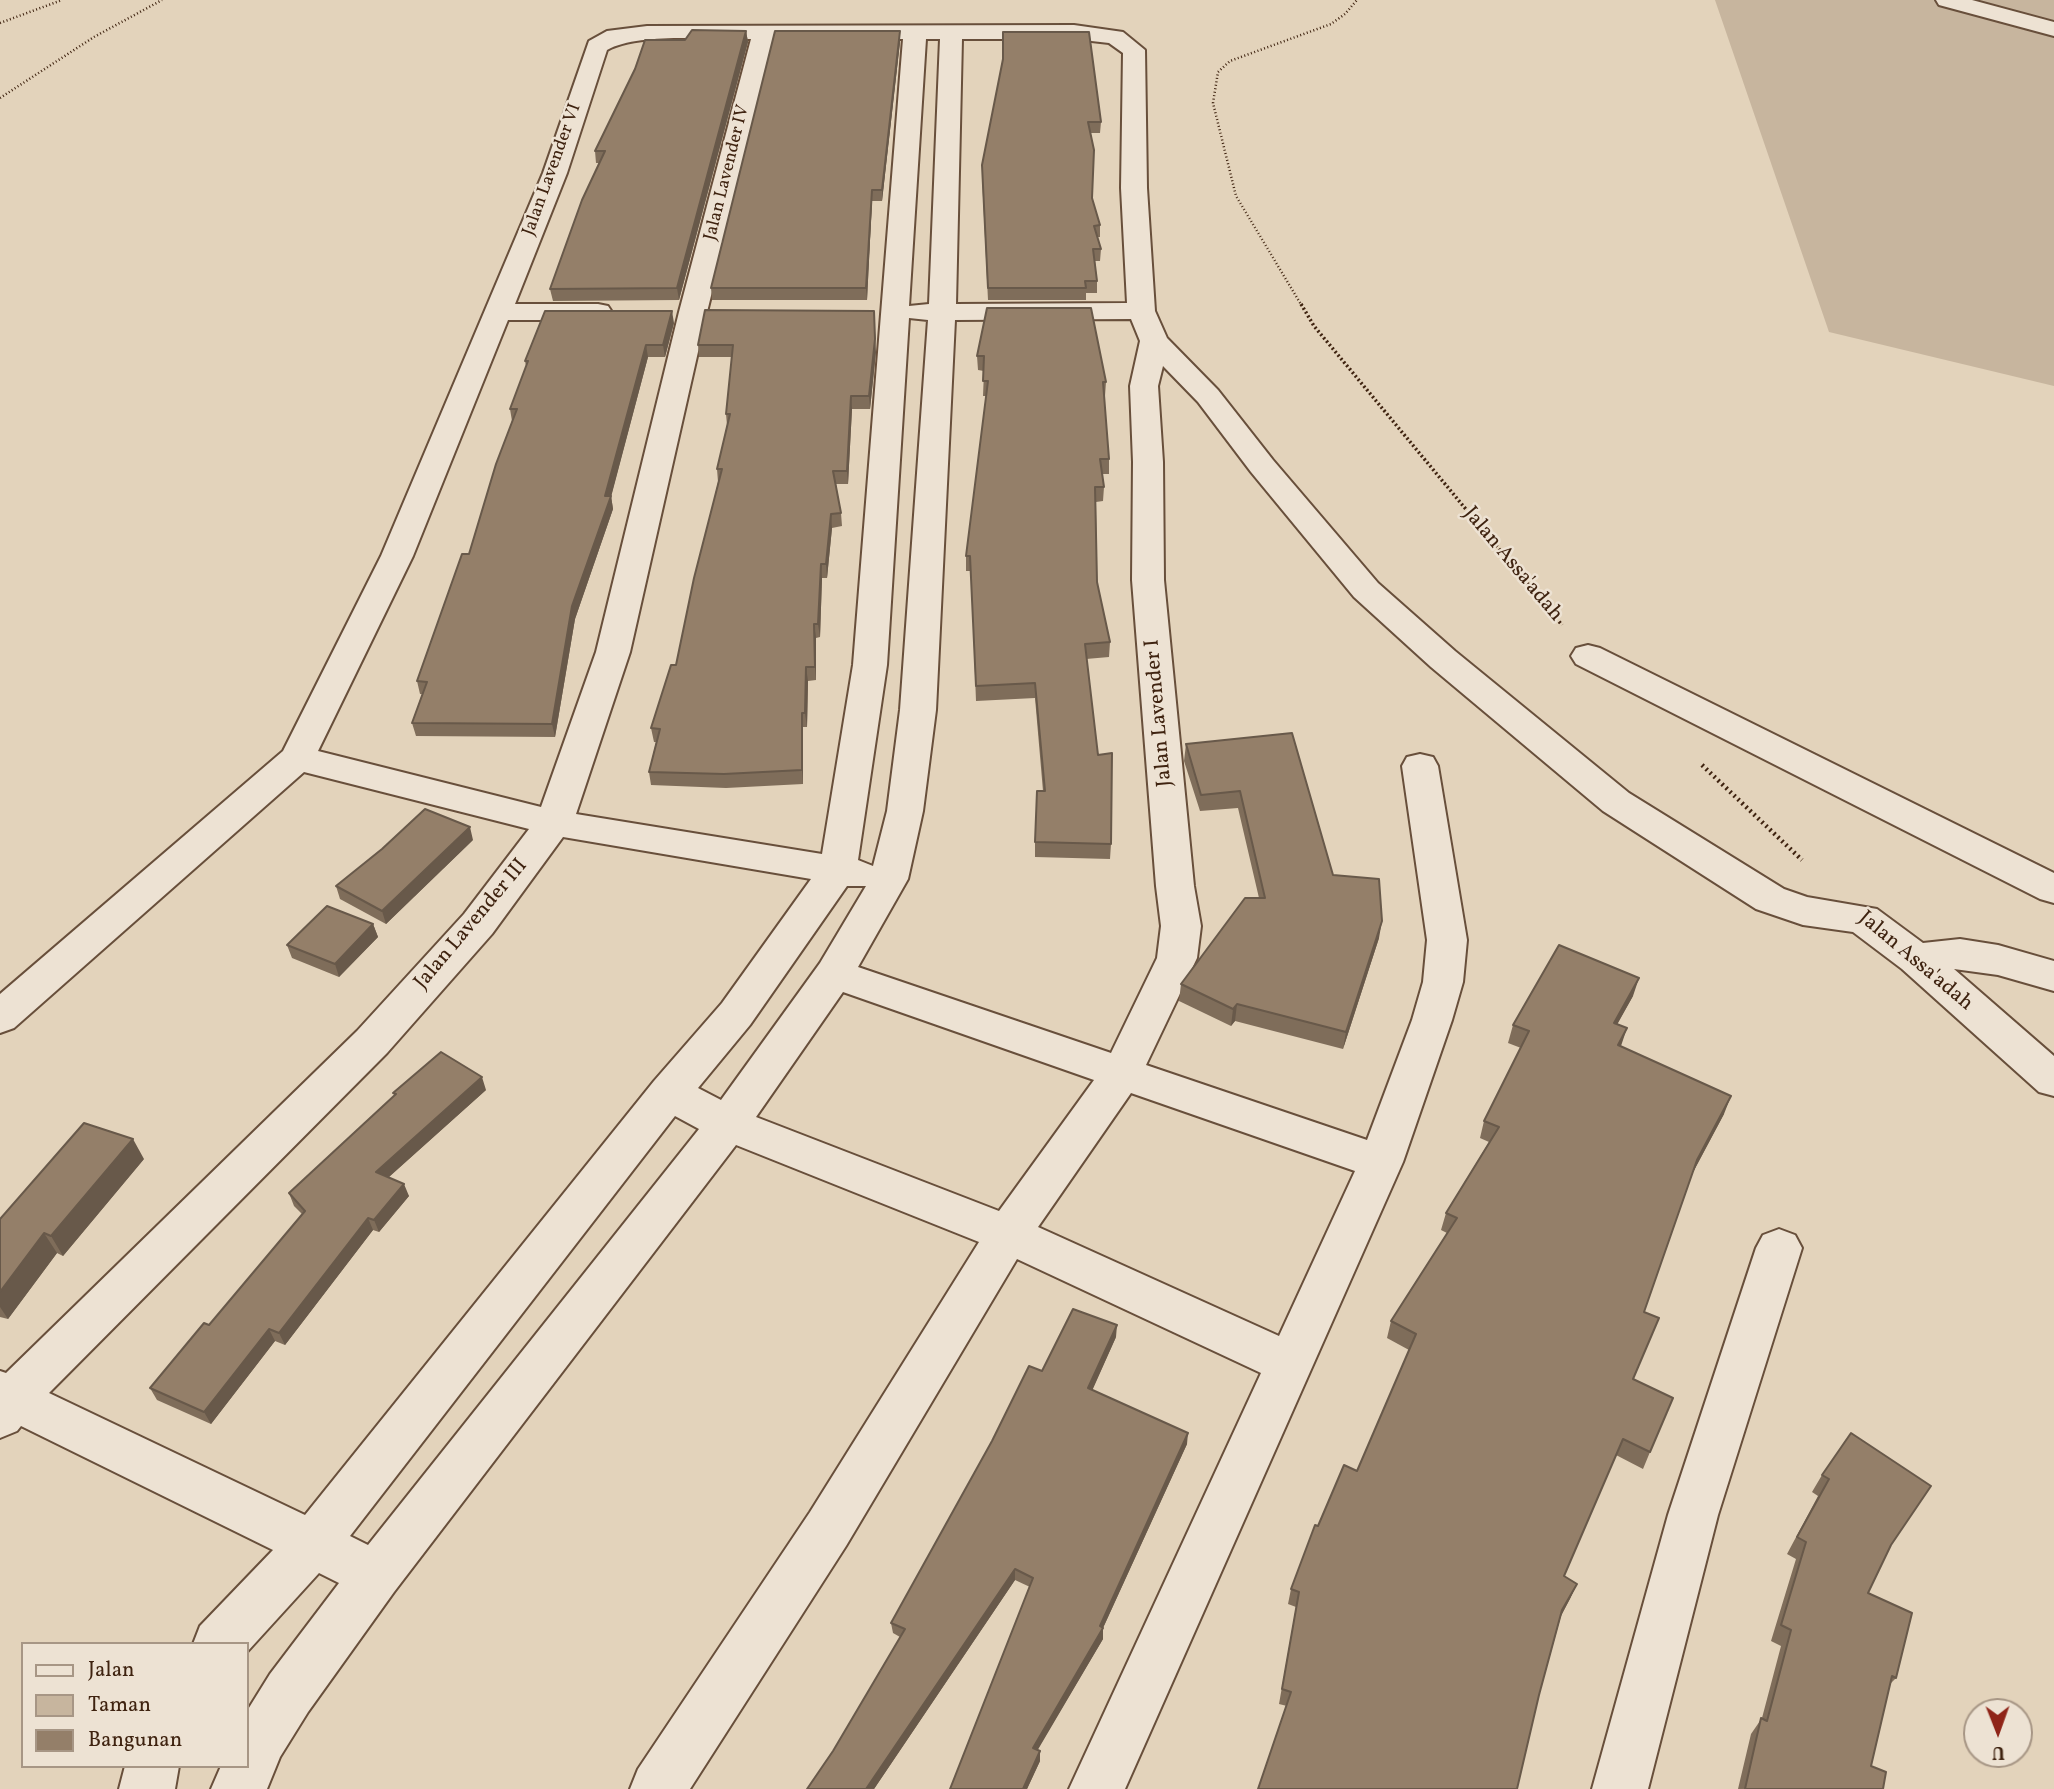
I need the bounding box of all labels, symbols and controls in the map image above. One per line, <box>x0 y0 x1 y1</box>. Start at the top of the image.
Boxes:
street label: Jalan Lavender VI <box>519 101 587 239</box>
street label: Jalan Lavender IV <box>701 103 755 243</box>
street label: Jalan Assa'adah <box>1457 503 1567 627</box>
street label: Jalan Lavender I <box>1141 638 1179 788</box>
street label: Jalan Lavender III <box>410 855 534 995</box>
street label: Jalan Assa'adah <box>1853 907 1977 1017</box>
legend <box>21 1642 248 1768</box>
text: Jalan <box>88 1656 135 1685</box>
text: Taman <box>88 1691 151 1720</box>
north arrow <box>1963 1698 2033 1768</box>
text: Bangunan <box>88 1726 182 1755</box>
text: U <box>1992 1739 2005 1765</box>

